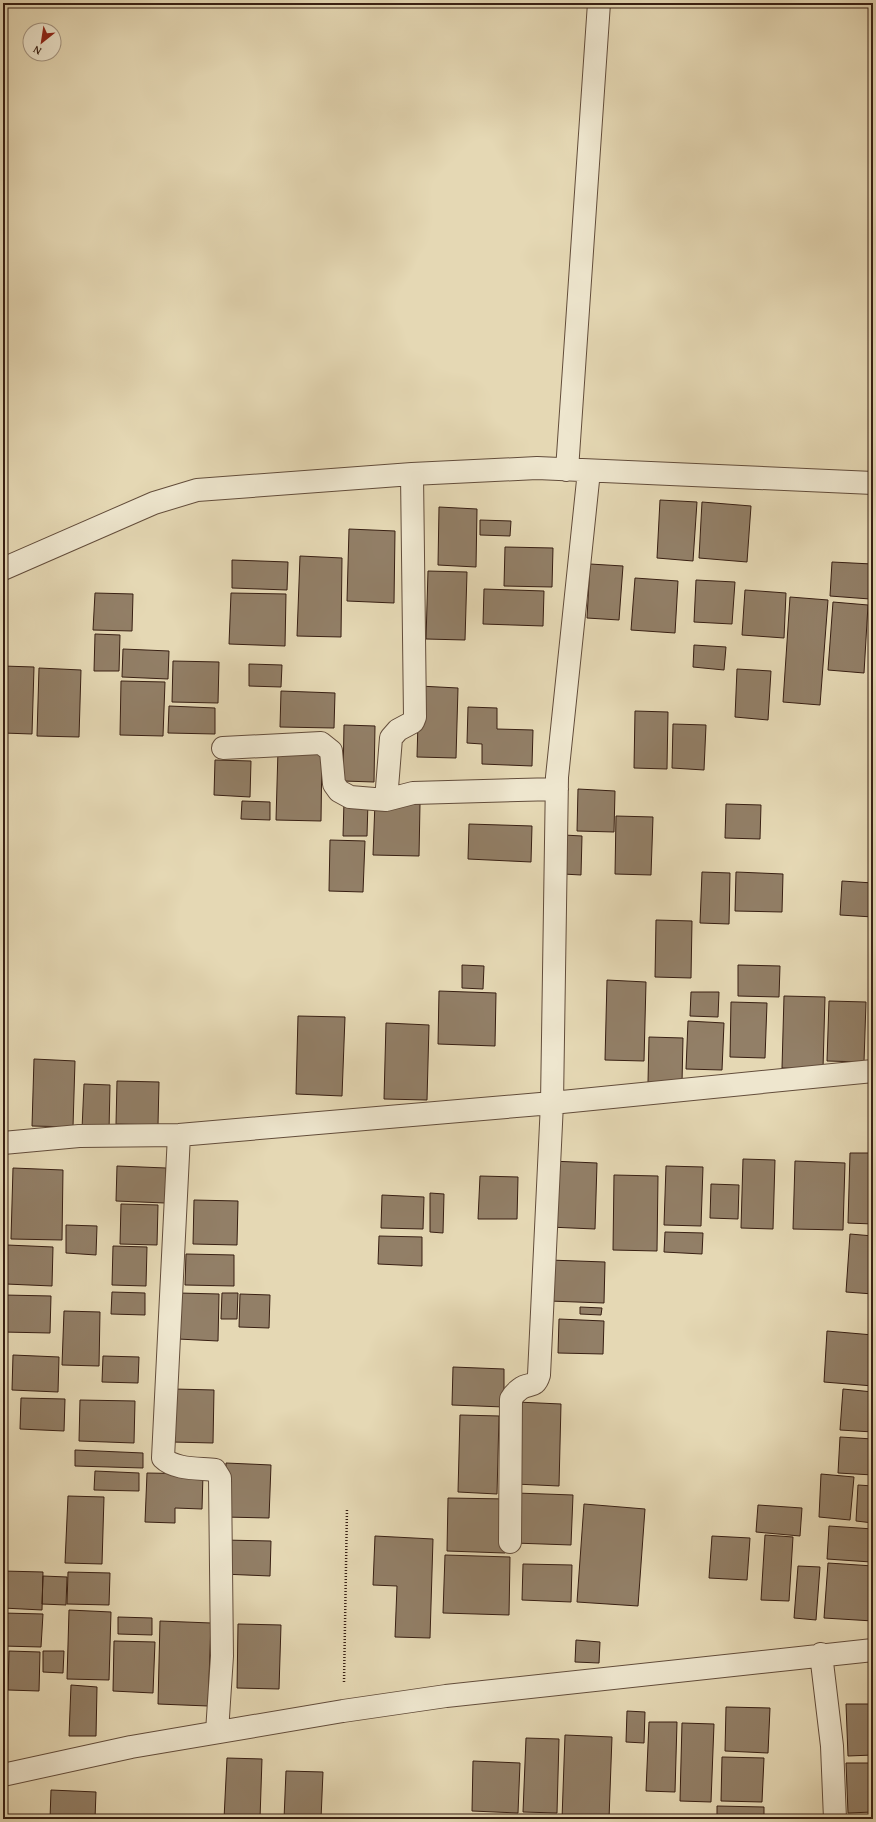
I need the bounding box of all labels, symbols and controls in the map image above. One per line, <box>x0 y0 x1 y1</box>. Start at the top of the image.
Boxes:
north arrow <box>22 22 62 62</box>
text: N <box>29 42 44 59</box>

